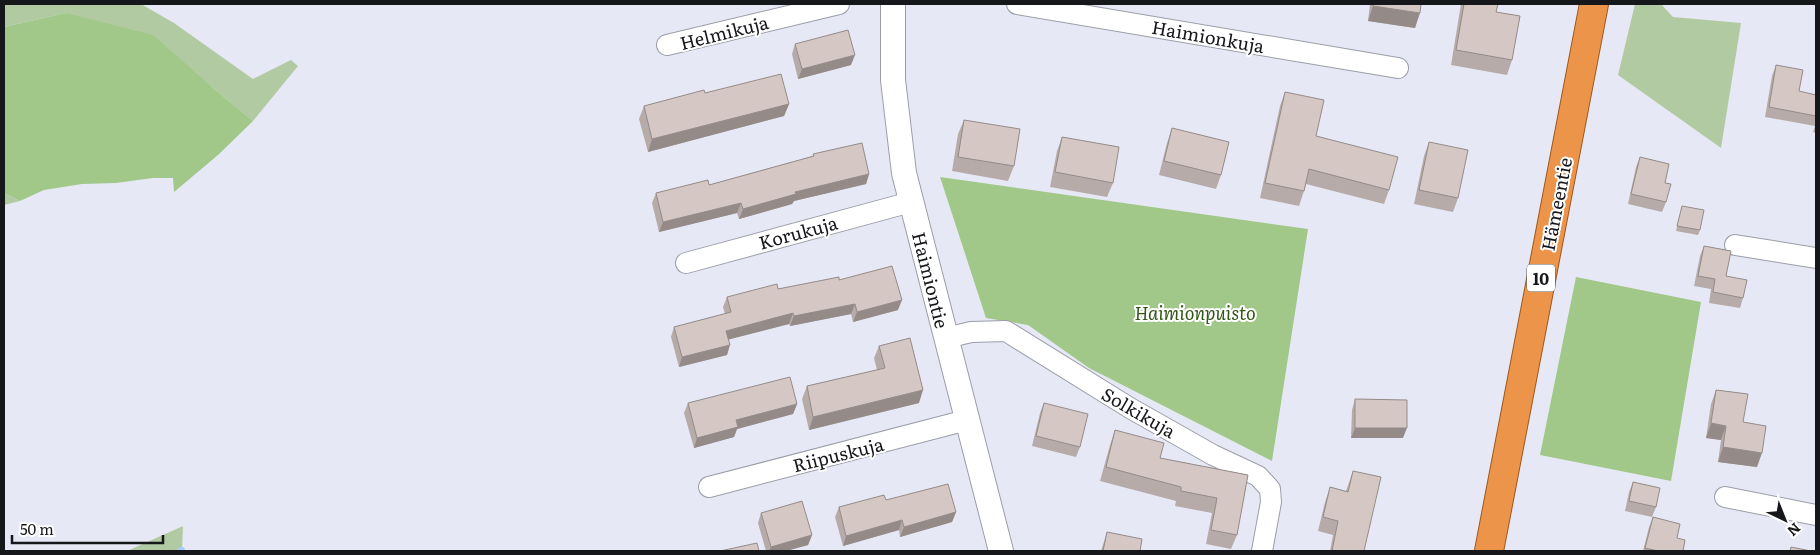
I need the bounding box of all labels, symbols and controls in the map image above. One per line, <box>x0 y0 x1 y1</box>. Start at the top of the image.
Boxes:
street label: Helmikuja <box>677 8 771 56</box>
street label: Haimionkuja <box>1150 13 1267 59</box>
street label: Hämeentie <box>1534 155 1578 253</box>
street label: Korukuja <box>756 208 841 255</box>
street label: Haimiontie <box>906 229 956 331</box>
road number: 10 <box>1527 264 1555 292</box>
park label: Haimionpuisto <box>1134 299 1256 326</box>
street label: Solkikuja <box>1097 380 1181 444</box>
street label: Riipuskuja <box>790 430 887 478</box>
north arrow <box>1760 495 1810 545</box>
scale bar <box>12 512 164 544</box>
text: 50 m <box>20 517 54 540</box>
text: N <box>1783 519 1806 542</box>

